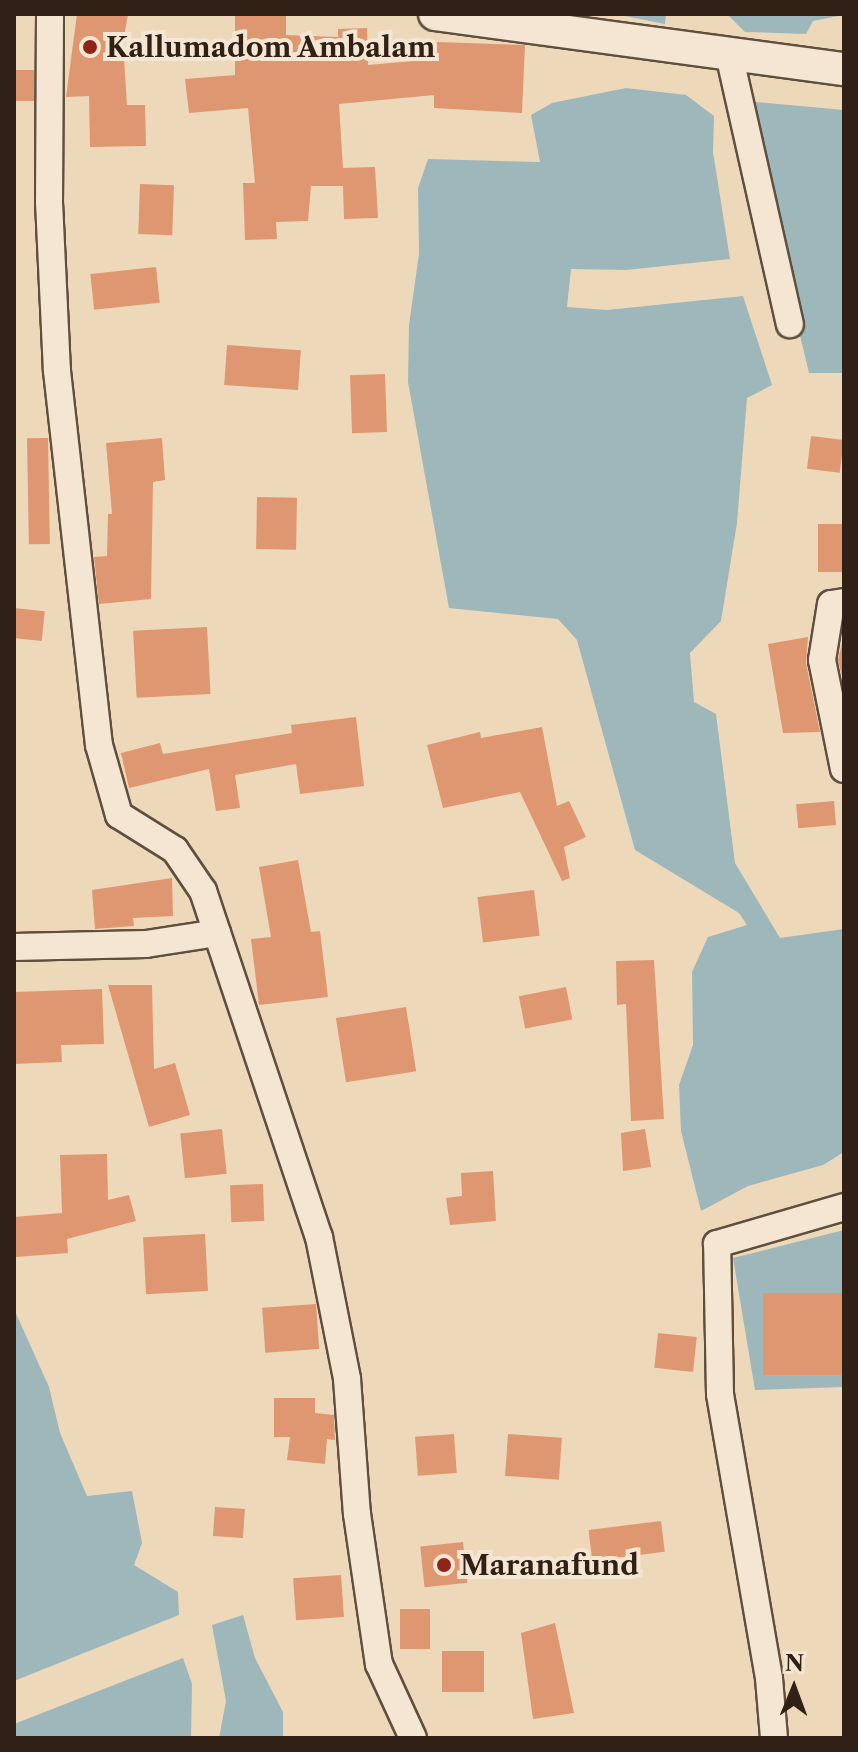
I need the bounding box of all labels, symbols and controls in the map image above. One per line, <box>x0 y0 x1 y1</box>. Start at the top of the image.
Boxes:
place label: Kallumadom Ambalam <box>106 30 436 64</box>
marker: Kallumadom Ambalam <box>81 38 99 56</box>
place label: Maranafund <box>460 1548 639 1582</box>
marker: Maranafund <box>435 1556 453 1574</box>
north arrow <box>754 1648 834 1728</box>
text: N <box>785 1650 804 1677</box>

